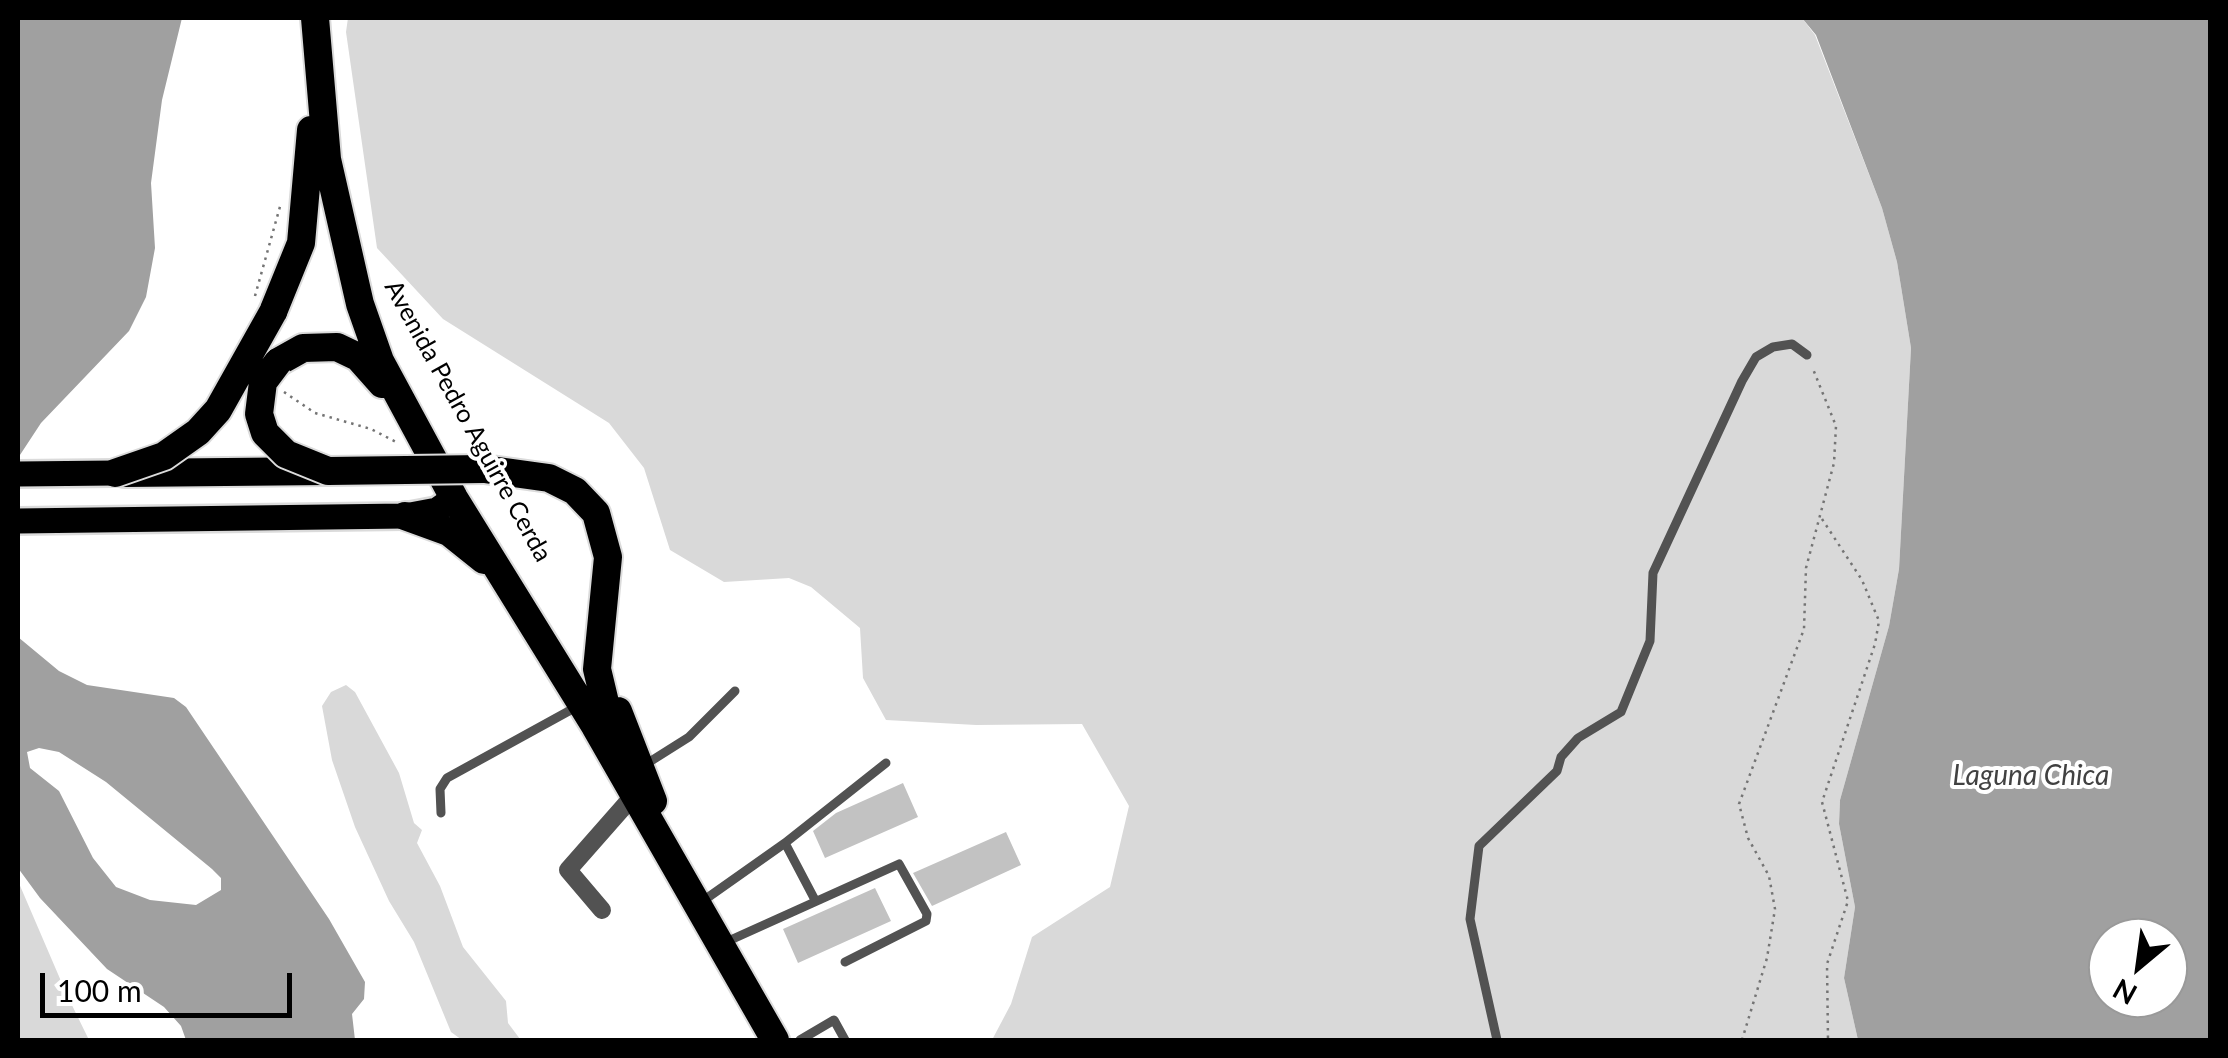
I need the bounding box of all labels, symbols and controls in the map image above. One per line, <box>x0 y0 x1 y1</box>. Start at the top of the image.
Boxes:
street label: Avenida Pedro Aguirre Cerda <box>378 275 558 567</box>
water label: Laguna Chica <box>1953 759 2109 793</box>
north arrow <box>2088 918 2188 1018</box>
scale bar <box>45 953 298 1015</box>
text: 100 m <box>57 972 142 1008</box>
text: N <box>2107 972 2142 1013</box>

